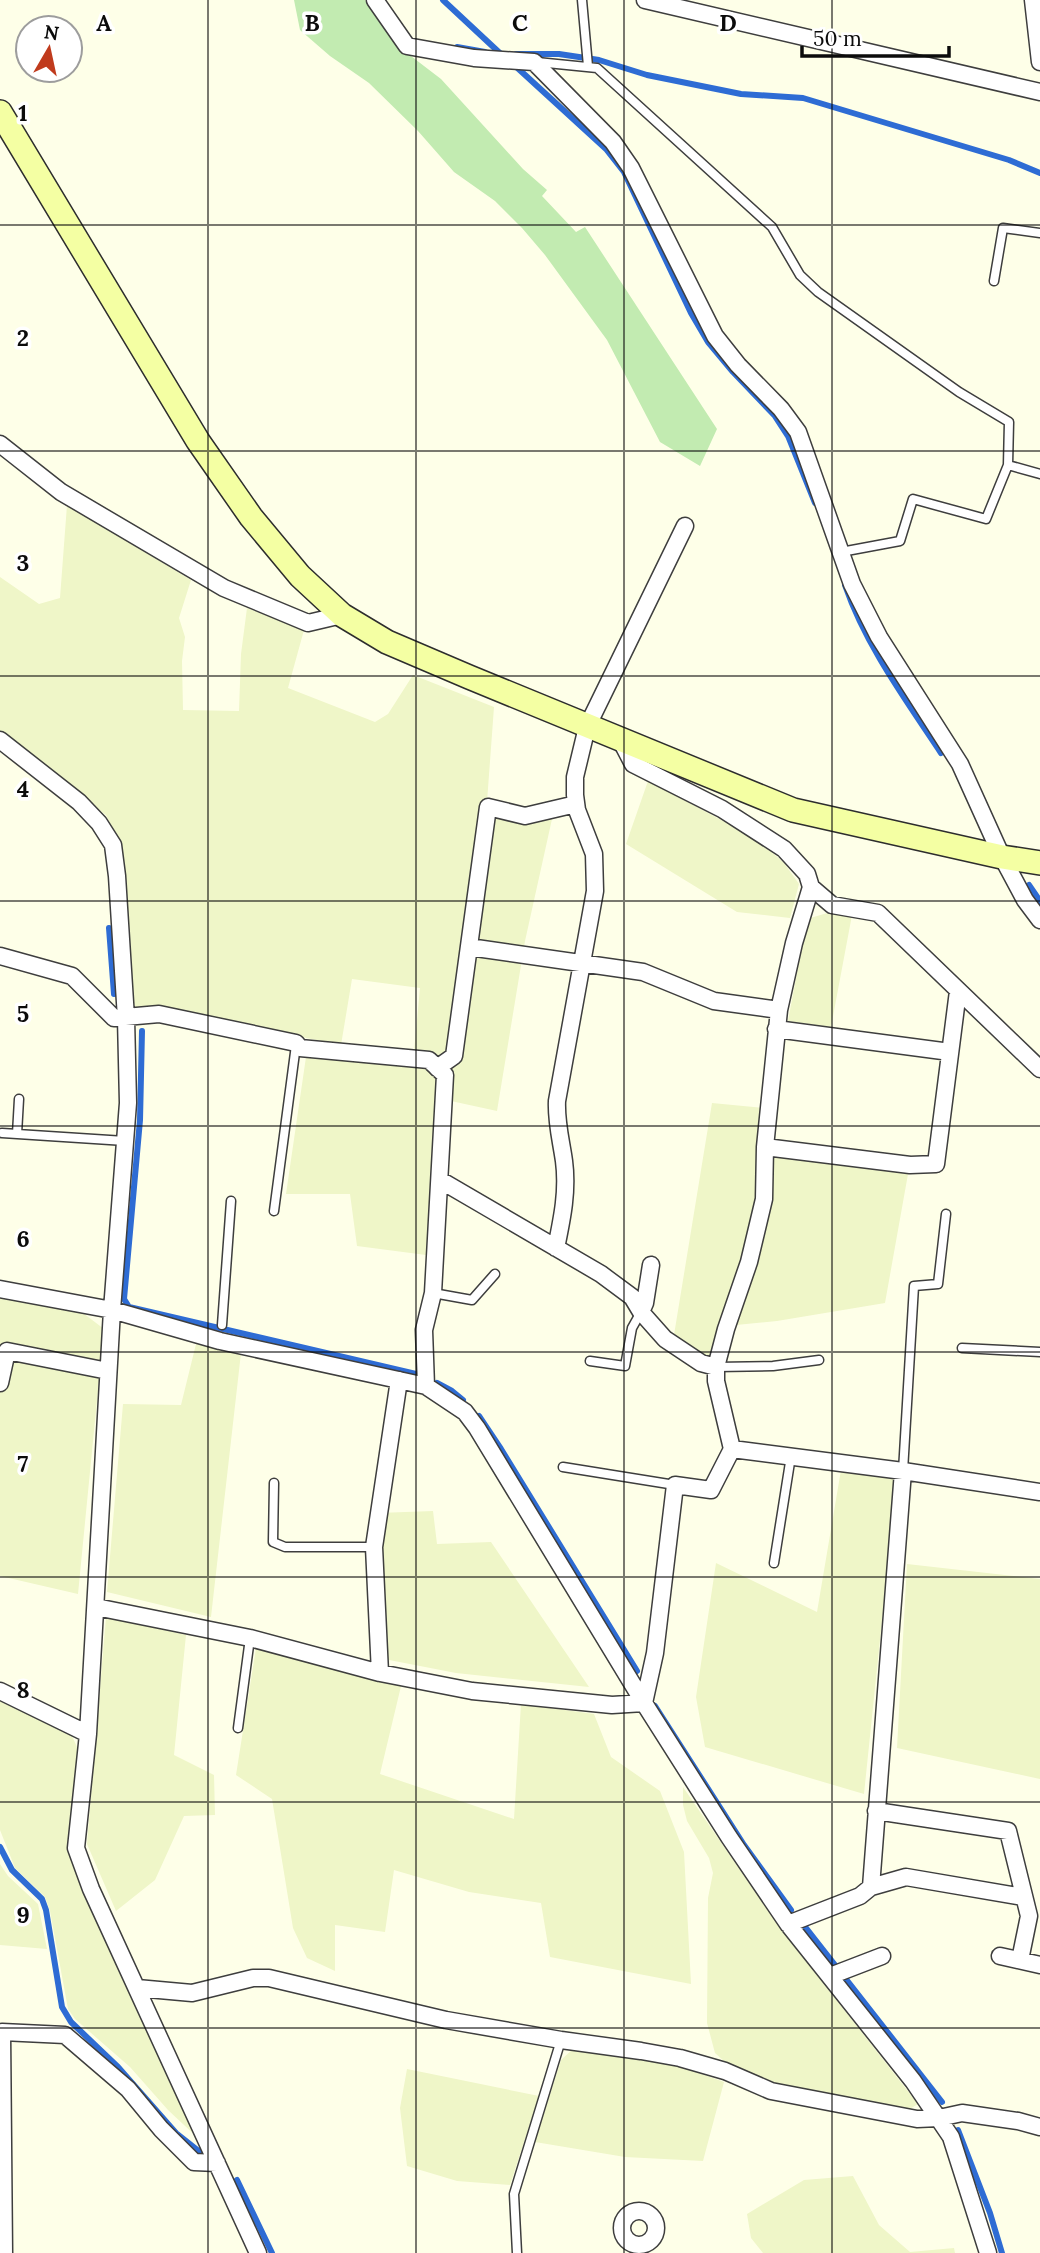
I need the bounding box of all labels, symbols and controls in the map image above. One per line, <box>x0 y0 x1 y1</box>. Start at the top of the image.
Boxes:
text: A <box>96 8 112 37</box>
text: B <box>304 8 320 37</box>
text: C <box>512 8 528 37</box>
text: D <box>719 8 737 37</box>
north arrow <box>14 14 84 84</box>
scale bar <box>802 14 949 58</box>
text: N <box>43 19 61 45</box>
text: 50 m <box>813 25 862 52</box>
text: 1 <box>18 98 28 127</box>
text: 2 <box>17 323 29 352</box>
text: 3 <box>17 548 29 577</box>
text: 4 <box>17 774 29 803</box>
text: 5 <box>17 999 29 1028</box>
text: 6 <box>16 1224 30 1253</box>
text: 7 <box>18 1449 29 1478</box>
text: 8 <box>16 1675 30 1704</box>
text: 9 <box>16 1900 30 1929</box>

